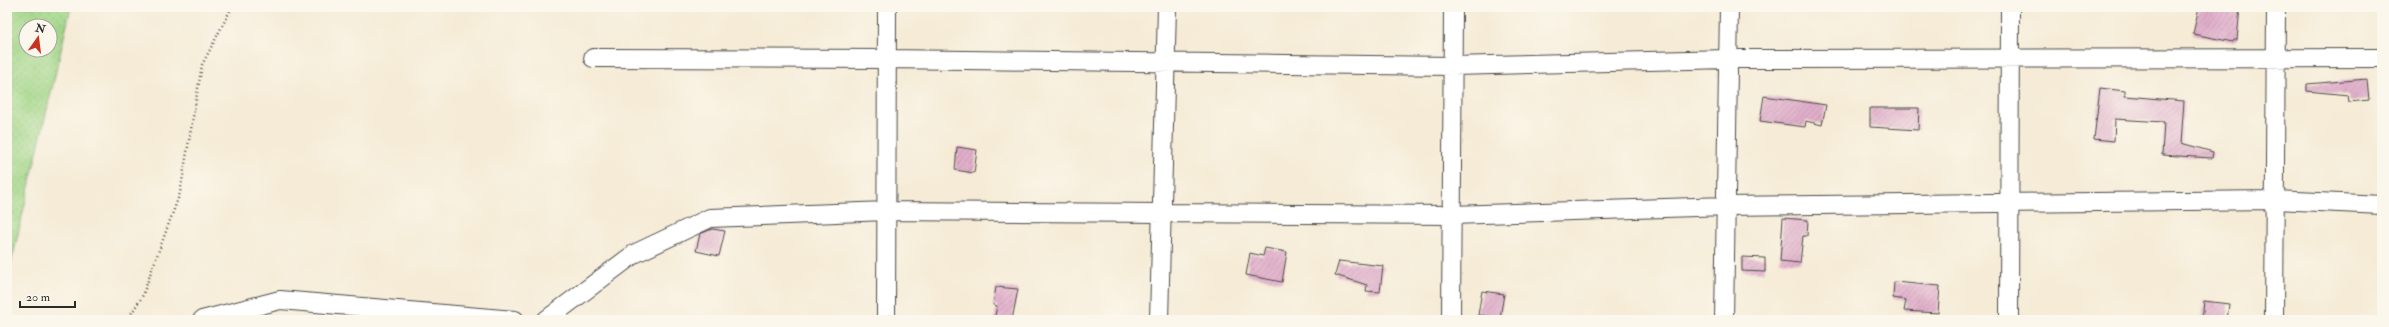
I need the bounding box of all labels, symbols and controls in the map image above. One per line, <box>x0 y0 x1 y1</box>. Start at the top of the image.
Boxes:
north arrow <box>18 18 58 58</box>
text: N <box>33 21 48 37</box>
scale bar <box>20 283 75 309</box>
text: 20 m <box>26 290 51 305</box>

